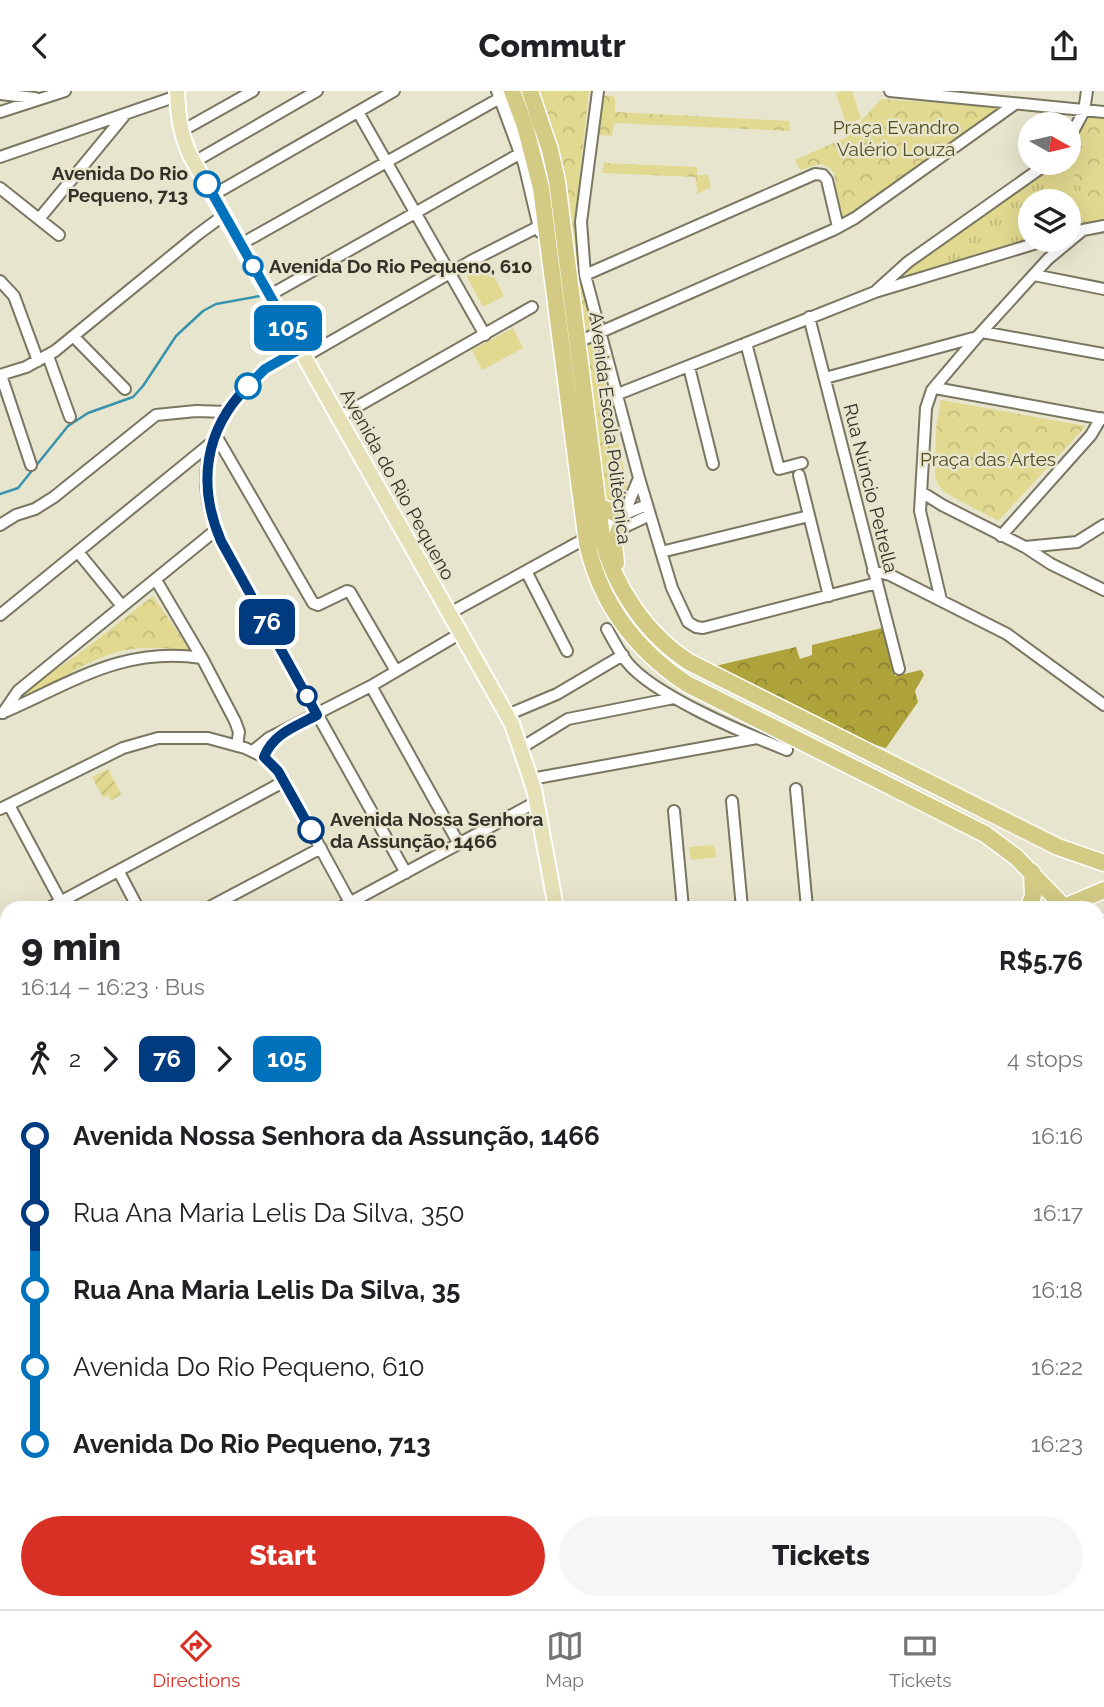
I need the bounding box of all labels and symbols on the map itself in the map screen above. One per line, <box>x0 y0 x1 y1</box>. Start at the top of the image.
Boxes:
north arrow <box>1018 112 1082 175</box>
park label: Praça Evandro Valério Louza <box>833 116 959 160</box>
place label: Avenida Do Rio Pequeno, 713 <box>52 162 188 206</box>
marker: Avenida Do Rio Pequeno, 713 <box>194 171 220 197</box>
place label: Avenida Do Rio Pequeno, 610 <box>269 255 532 277</box>
marker: Avenida Do Rio Pequeno, 610 <box>243 256 263 276</box>
line badge: 105 <box>248 305 328 351</box>
street label: Avenida Escola Politécnica <box>586 310 636 546</box>
unlabelled marker <box>235 373 261 399</box>
street label: Avenida do Rio Pequeno <box>336 385 460 583</box>
street label: Rua Núncio Petrella <box>839 401 903 575</box>
park label: Praça das Artes <box>920 448 1056 470</box>
line badge: 76 <box>236 599 298 645</box>
unlabelled marker <box>297 686 317 706</box>
place label: Avenida Nossa Senhora da Assunção, 1466 <box>330 808 544 852</box>
marker: Avenida Nossa Senhora da Assunção, 1466 <box>298 817 324 843</box>

